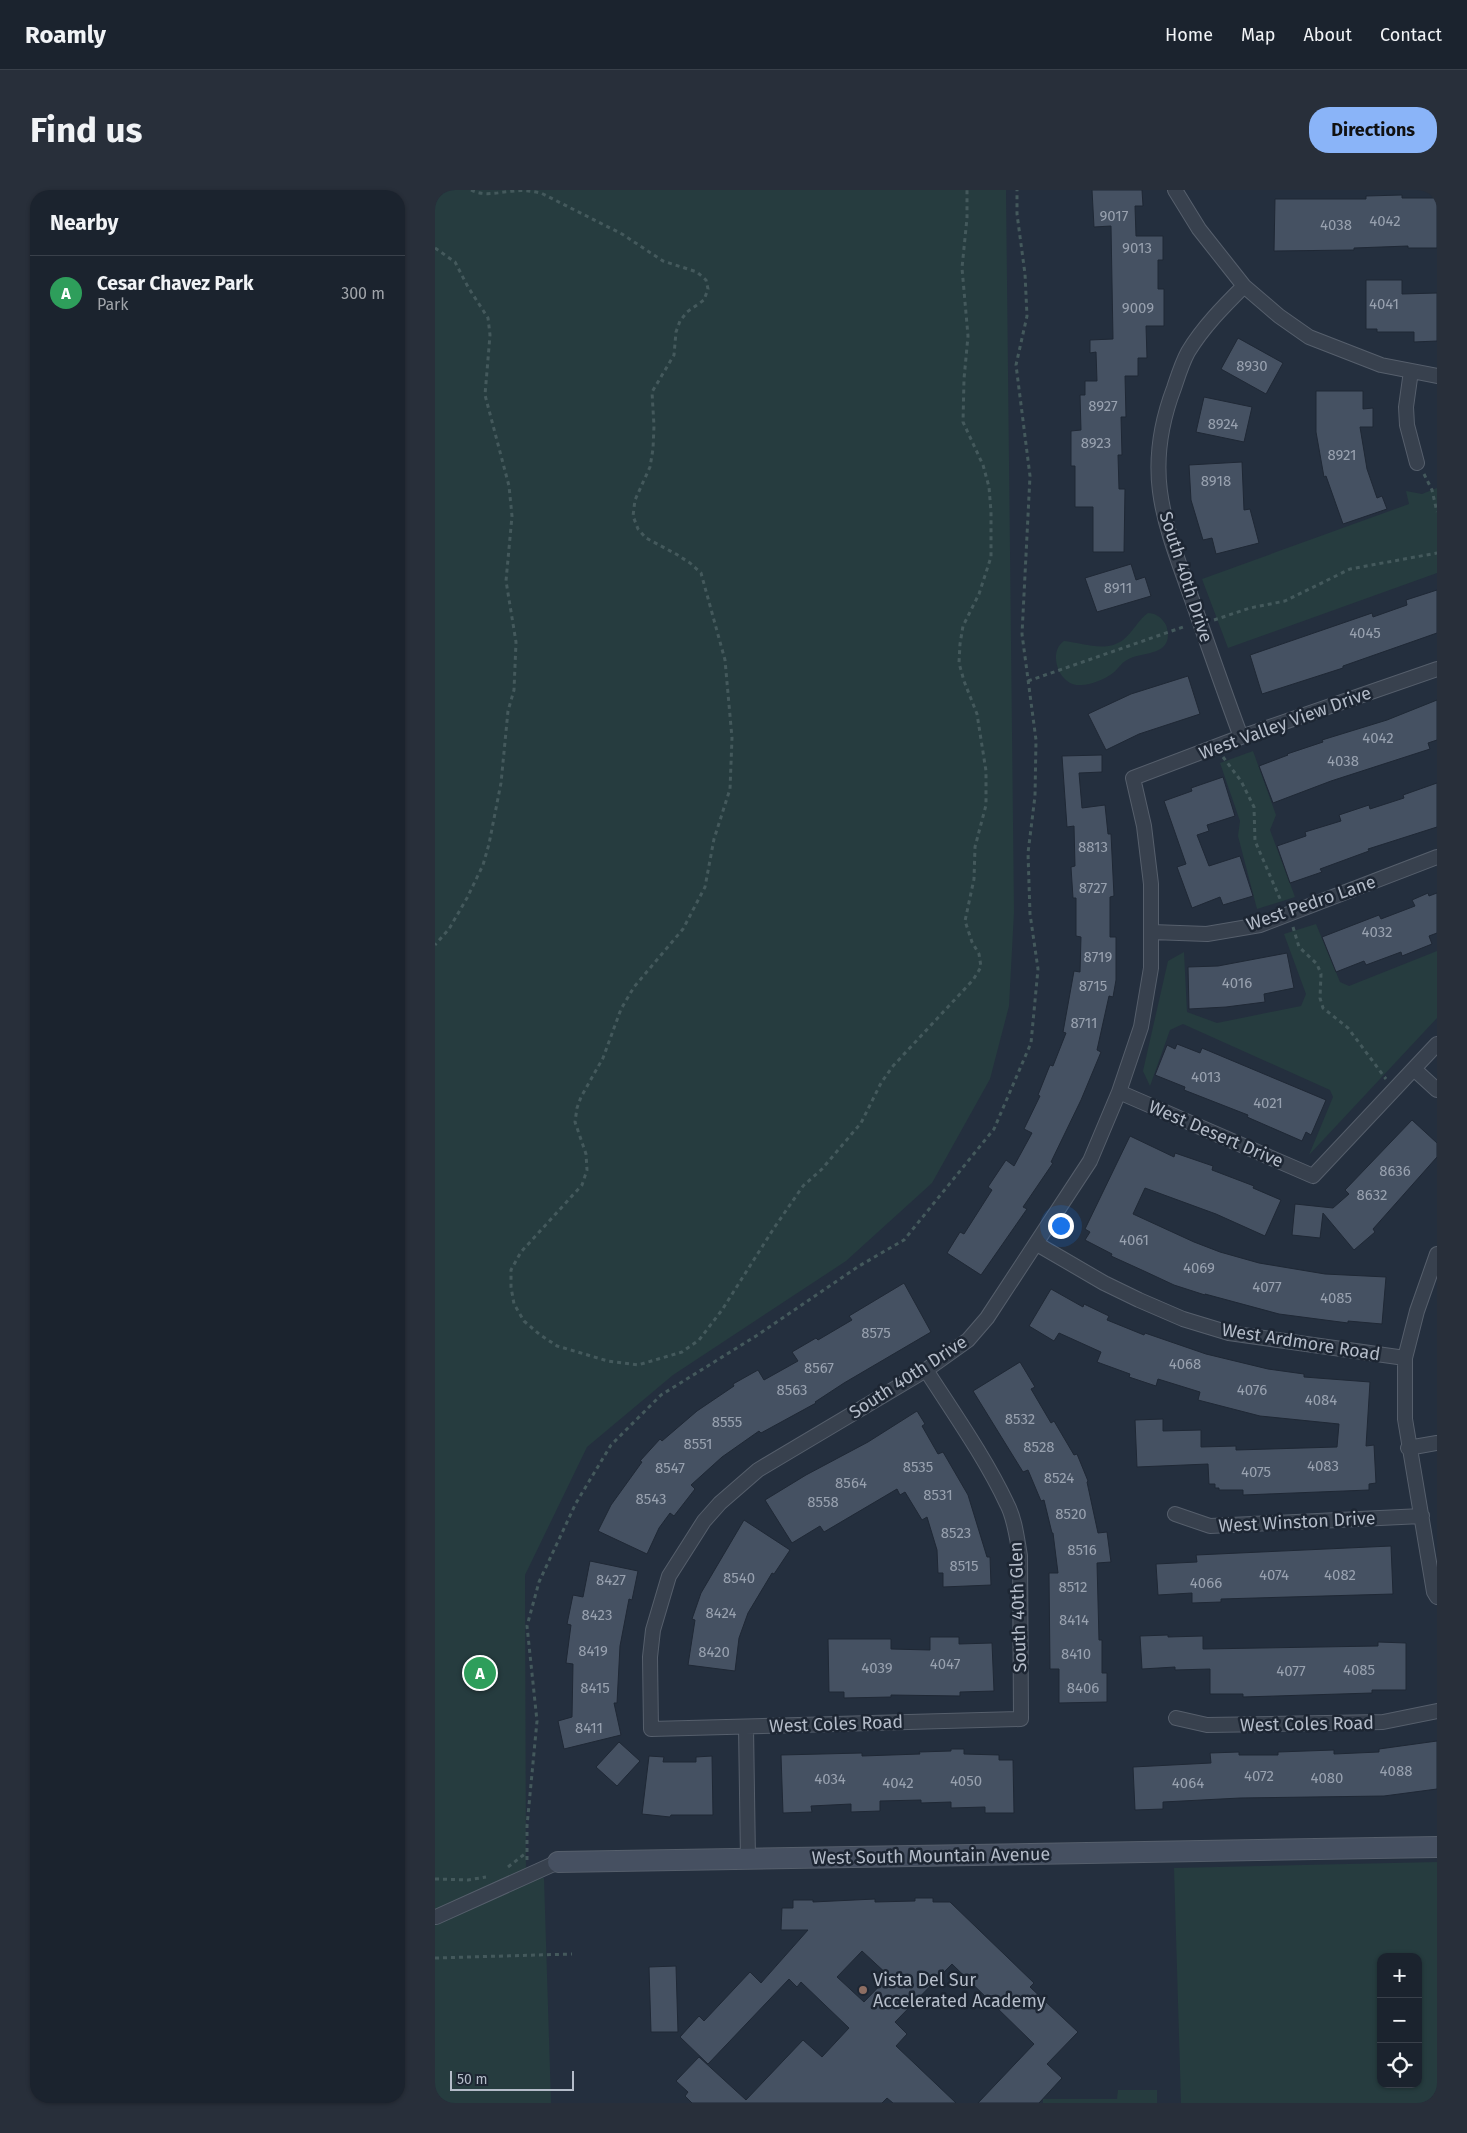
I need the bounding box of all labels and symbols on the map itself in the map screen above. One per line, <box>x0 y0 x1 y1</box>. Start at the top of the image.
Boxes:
house number: 9017 <box>1099 207 1129 225</box>
house number: 4042 <box>1369 212 1401 230</box>
house number: 4038 <box>1320 216 1352 234</box>
house number: 9013 <box>1122 239 1152 257</box>
house number: 4041 <box>1369 295 1399 313</box>
house number: 9009 <box>1122 299 1154 317</box>
house number: 8930 <box>1236 357 1268 375</box>
house number: 8927 <box>1088 397 1118 415</box>
house number: 8924 <box>1208 415 1238 433</box>
house number: 8923 <box>1081 434 1111 452</box>
house number: 8921 <box>1327 446 1357 464</box>
house number: 8918 <box>1201 472 1231 490</box>
street label: South 40th Drive <box>1154 509 1218 645</box>
house number: 8911 <box>1104 579 1132 597</box>
house number: 4045 <box>1349 624 1381 642</box>
street label: West Valley View Drive <box>1196 682 1374 764</box>
house number: 4042 <box>1362 729 1394 747</box>
house number: 4038 <box>1327 752 1359 770</box>
house number: 8813 <box>1078 838 1108 856</box>
street label: West Pedro Lane <box>1243 871 1379 935</box>
house number: 8727 <box>1079 879 1108 897</box>
house number: 4032 <box>1362 923 1392 941</box>
house number: 8719 <box>1084 948 1113 966</box>
house number: 4016 <box>1222 974 1252 992</box>
house number: 8715 <box>1079 977 1107 995</box>
house number: 8711 <box>1070 1014 1098 1032</box>
house number: 4013 <box>1191 1068 1221 1086</box>
house number: 4021 <box>1253 1094 1283 1112</box>
street label: West Desert Drive <box>1145 1096 1287 1172</box>
house number: 8636 <box>1379 1162 1411 1180</box>
house number: 8632 <box>1357 1186 1387 1204</box>
your location <box>1048 1213 1074 1239</box>
house number: 4061 <box>1119 1231 1149 1249</box>
house number: 4069 <box>1183 1259 1215 1277</box>
house number: 4077 <box>1252 1278 1282 1296</box>
house number: 4085 <box>1320 1289 1352 1307</box>
street label: West Ardmore Road <box>1220 1319 1382 1365</box>
house number: 8575 <box>861 1324 891 1342</box>
street label: South 40th Drive <box>845 1331 971 1423</box>
house number: 4068 <box>1169 1355 1201 1373</box>
house number: 8567 <box>804 1359 834 1377</box>
house number: 8563 <box>776 1381 808 1399</box>
house number: 4076 <box>1237 1381 1267 1399</box>
house number: 4084 <box>1305 1391 1337 1409</box>
house number: 8532 <box>1005 1410 1035 1428</box>
house number: 8555 <box>712 1413 742 1431</box>
house number: 8551 <box>684 1435 712 1453</box>
house number: 8528 <box>1023 1438 1055 1456</box>
house number: 4083 <box>1307 1457 1339 1475</box>
house number: 8535 <box>903 1458 933 1476</box>
house number: 8547 <box>655 1459 685 1477</box>
house number: 4075 <box>1241 1463 1271 1481</box>
house number: 8524 <box>1044 1469 1074 1487</box>
house number: 8564 <box>835 1474 867 1492</box>
house number: 8531 <box>923 1486 953 1504</box>
house number: 8543 <box>636 1490 667 1508</box>
house number: 8558 <box>807 1493 839 1511</box>
house number: 8520 <box>1055 1505 1087 1523</box>
street label: West Winston Drive <box>1218 1507 1376 1537</box>
house number: 8523 <box>941 1524 971 1542</box>
street label: South 40th Glen <box>1005 1541 1031 1673</box>
house number: 8516 <box>1067 1541 1097 1559</box>
house number: 8515 <box>949 1557 979 1575</box>
house number: 4074 <box>1259 1566 1289 1584</box>
house number: 4082 <box>1324 1566 1356 1584</box>
house number: 8540 <box>723 1569 755 1587</box>
house number: 8427 <box>596 1571 626 1589</box>
house number: 4066 <box>1190 1574 1222 1592</box>
house number: 8512 <box>1059 1578 1087 1596</box>
house number: 8424 <box>706 1604 736 1622</box>
house number: 8423 <box>582 1606 612 1624</box>
house number: 8414 <box>1059 1611 1089 1629</box>
house number: 8419 <box>578 1642 608 1660</box>
house number: 8420 <box>698 1643 730 1661</box>
house number: 8410 <box>1061 1645 1091 1663</box>
pin: A <box>464 1654 496 1692</box>
house number: 4047 <box>930 1655 961 1673</box>
house number: 4039 <box>861 1659 893 1677</box>
house number: 4085 <box>1343 1661 1375 1679</box>
house number: 4077 <box>1276 1662 1306 1680</box>
house number: 8415 <box>580 1679 610 1697</box>
house number: 8406 <box>1067 1679 1099 1697</box>
street label: West Coles Road <box>769 1711 903 1737</box>
street label: West Coles Road <box>1240 1712 1374 1736</box>
house number: 8411 <box>575 1719 603 1737</box>
house number: 4088 <box>1380 1762 1412 1780</box>
house number: 4072 <box>1244 1767 1274 1785</box>
house number: 4080 <box>1311 1769 1344 1787</box>
house number: 4034 <box>814 1770 846 1788</box>
house number: 4050 <box>950 1772 982 1790</box>
house number: 4042 <box>882 1774 914 1792</box>
house number: 4064 <box>1172 1774 1204 1792</box>
street label: West South Mountain Avenue <box>812 1843 1050 1869</box>
place label: Vista Del Sur Accelerated Academy <box>873 1969 1046 2012</box>
marker: Vista Del Sur Accelerated Academy <box>857 1984 869 1996</box>
scale bar <box>450 2068 574 2091</box>

